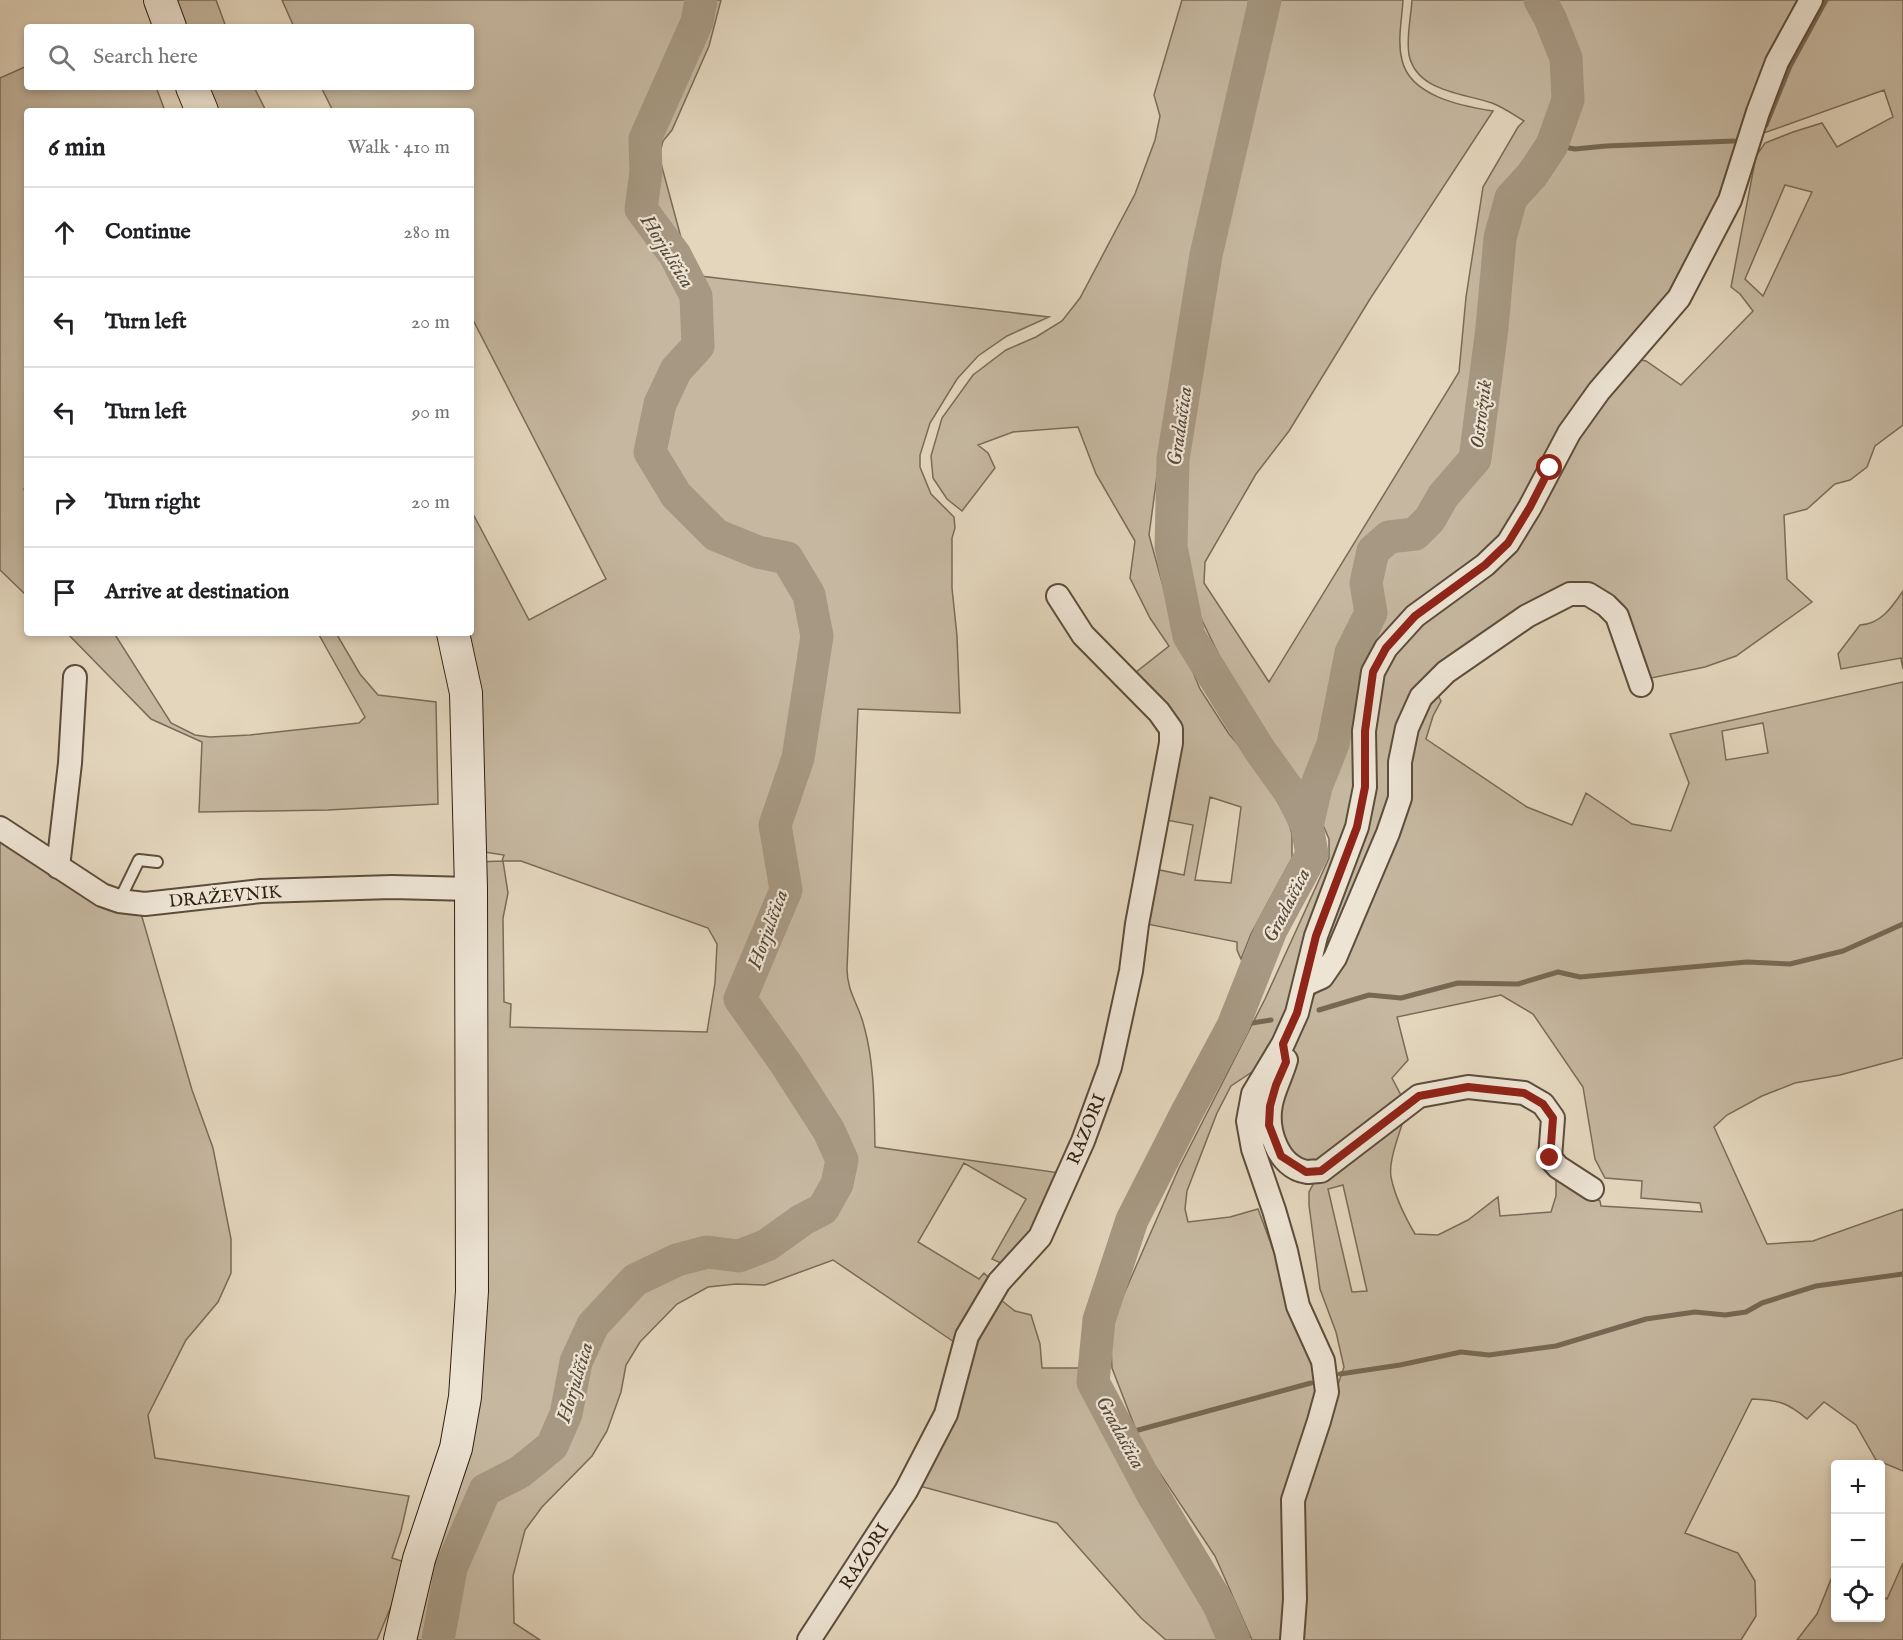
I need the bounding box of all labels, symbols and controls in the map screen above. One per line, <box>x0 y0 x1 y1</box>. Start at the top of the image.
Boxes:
search box <box>24 24 474 90</box>
icon: search <box>45 41 78 74</box>
text: Search here <box>93 43 198 71</box>
text: 6 min <box>48 131 106 164</box>
text: Walk · 410 m <box>347 135 450 160</box>
water label: Horjulščica <box>634 209 699 293</box>
icon: ahead <box>48 216 81 249</box>
text: Continue <box>105 218 191 246</box>
text: 280 m <box>403 220 450 245</box>
icon: left <box>48 306 81 339</box>
text: Turn left <box>105 308 187 336</box>
text: 20 m <box>411 310 450 335</box>
water label: Ostrožnik <box>1465 379 1498 450</box>
water label: Gradaščica <box>1163 385 1198 468</box>
icon: left <box>48 396 81 429</box>
text: Turn left <box>105 398 187 426</box>
text: 90 m <box>412 400 450 425</box>
route start <box>1536 454 1562 480</box>
icon: right <box>48 486 81 519</box>
text: Turn right <box>105 488 200 516</box>
text: 20 m <box>411 490 450 515</box>
icon: arrive <box>48 576 81 609</box>
text: Arrive at destination <box>105 578 289 606</box>
water label: Gradaščica <box>1258 864 1317 947</box>
street label: DRAŽEVNIK <box>168 880 283 914</box>
water label: Horjulščica <box>742 886 794 973</box>
street label: RAZORI <box>1063 1091 1112 1168</box>
route end <box>1536 1144 1562 1170</box>
water label: Horjulščica <box>551 1339 599 1426</box>
water label: Gradaščica <box>1089 1392 1150 1474</box>
map controls <box>1831 1460 1885 1622</box>
button: + <box>1831 1460 1885 1514</box>
button: − <box>1831 1514 1885 1568</box>
street label: RAZORI <box>835 1519 895 1594</box>
button: locate <box>1831 1568 1885 1622</box>

